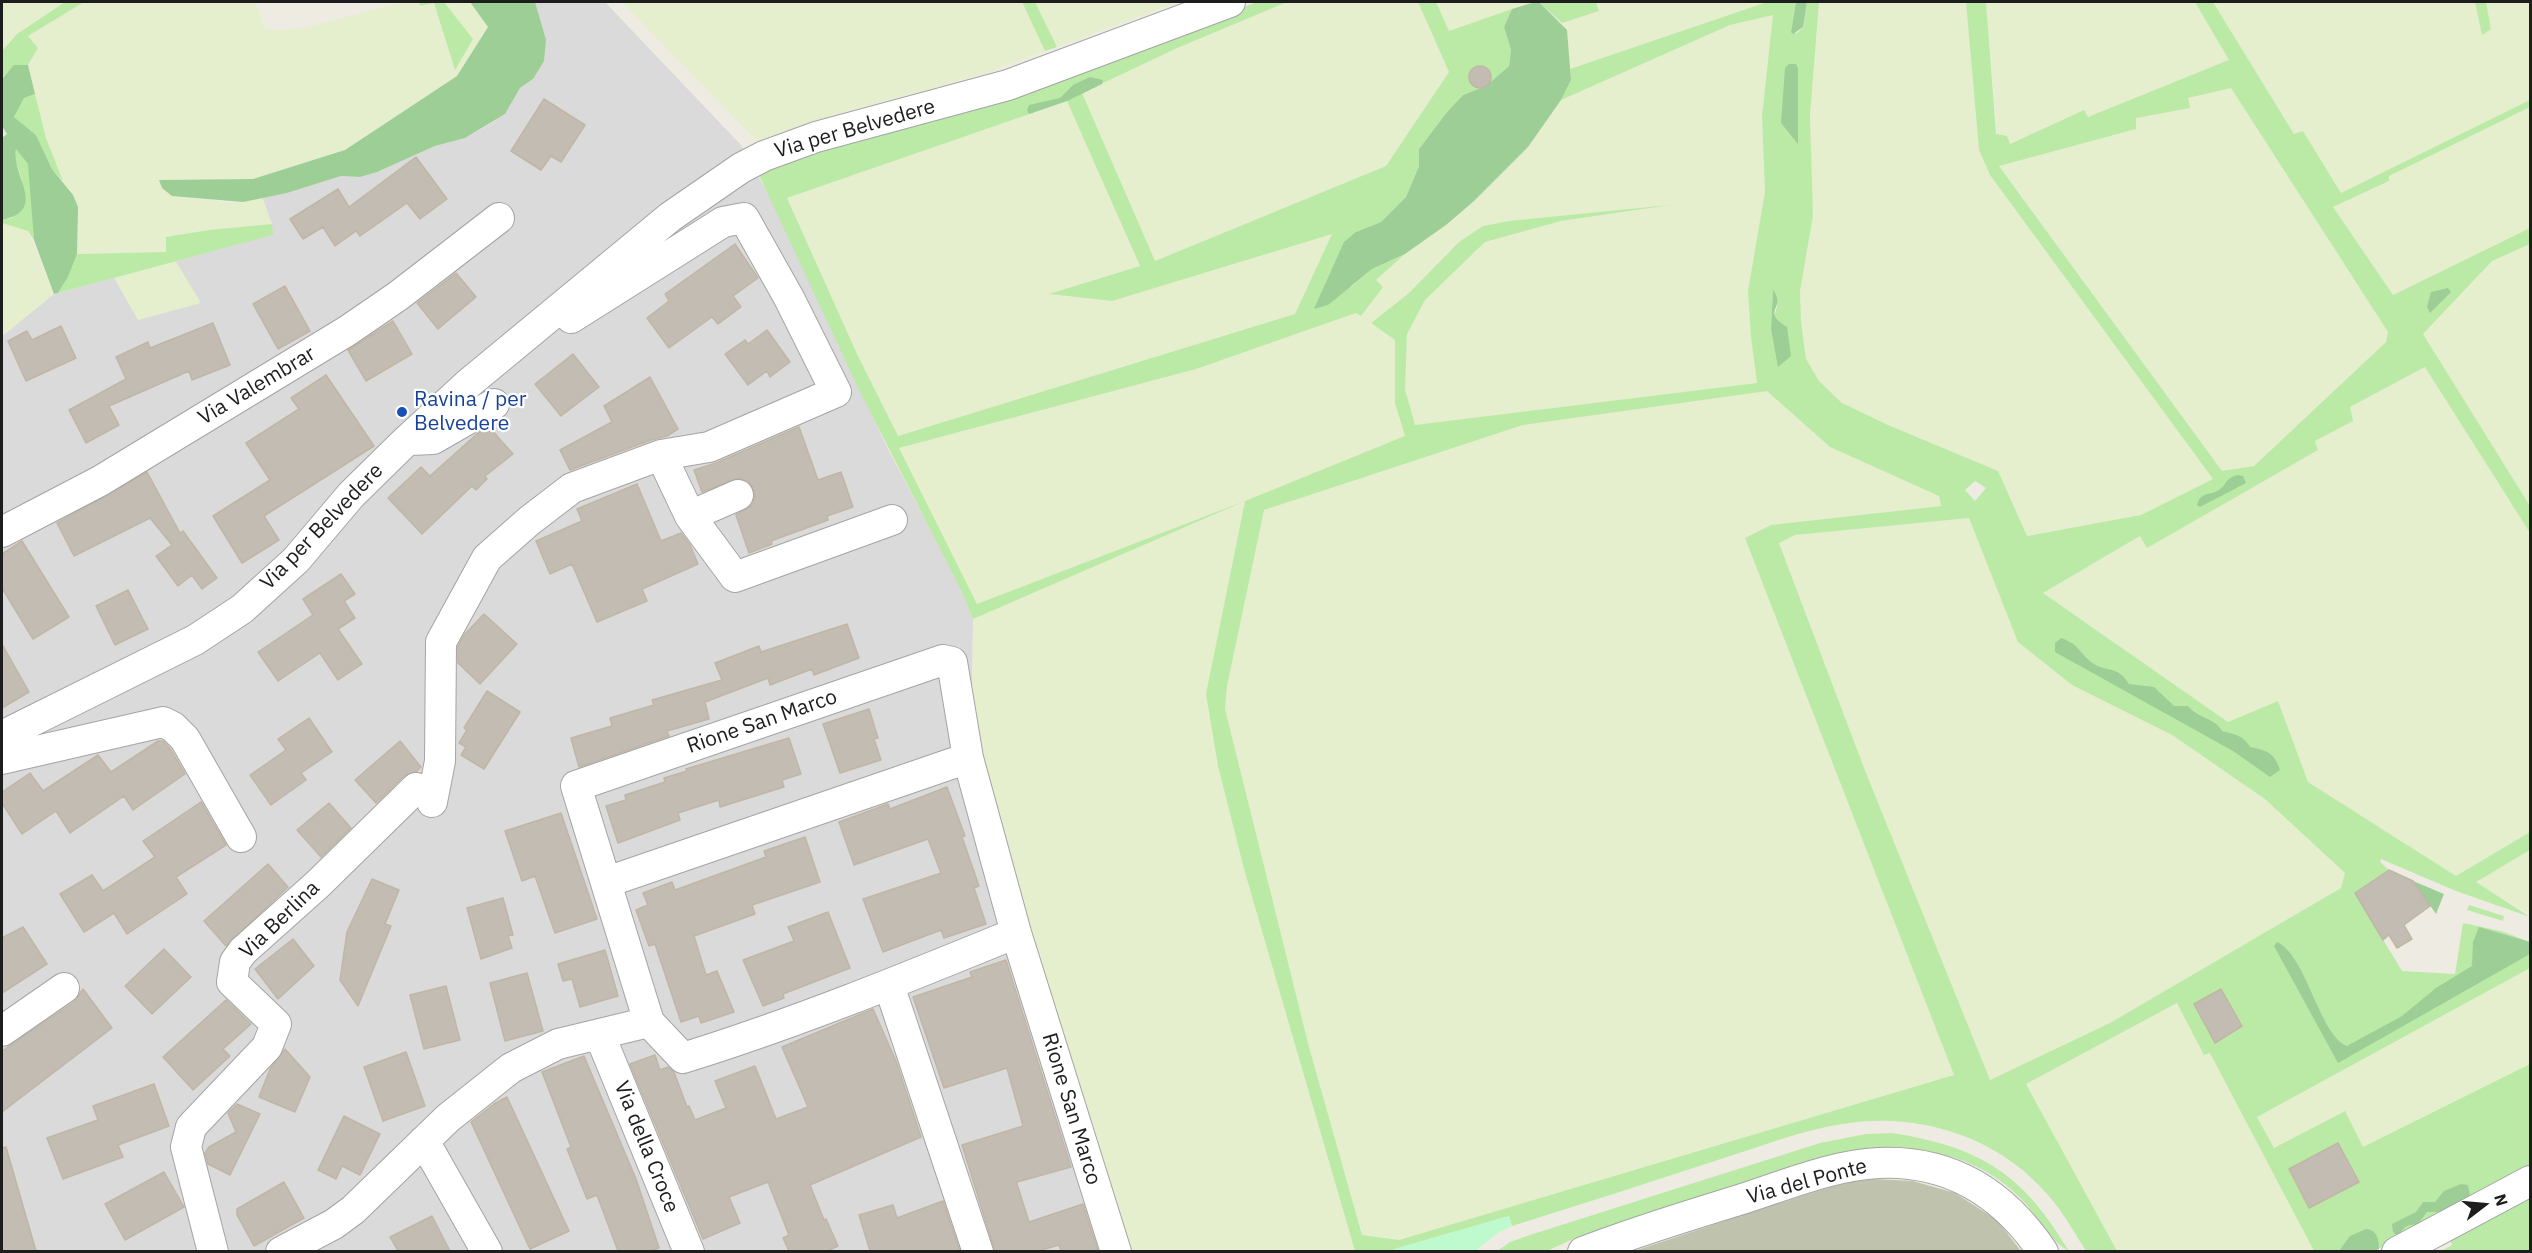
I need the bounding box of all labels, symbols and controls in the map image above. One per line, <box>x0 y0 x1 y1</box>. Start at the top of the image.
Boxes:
street label: Via per Belvedere <box>772 94 938 164</box>
street label: Via Valembrar <box>194 341 320 431</box>
place label: Ravina / per Belvedere <box>414 387 526 437</box>
marker: Ravina / per Belvedere <box>395 405 409 419</box>
street label: Via per Belvedere <box>255 459 389 595</box>
street label: Rione San Marco <box>684 684 840 760</box>
street label: Via Berlina <box>235 876 325 964</box>
street label: Rione San Marco <box>1036 1030 1106 1188</box>
street label: Via della Croce <box>608 1077 684 1217</box>
street label: Via del Ponte <box>1744 1154 1870 1210</box>
north arrow <box>2454 1175 2514 1235</box>
text: N <box>2490 1192 2513 1208</box>

